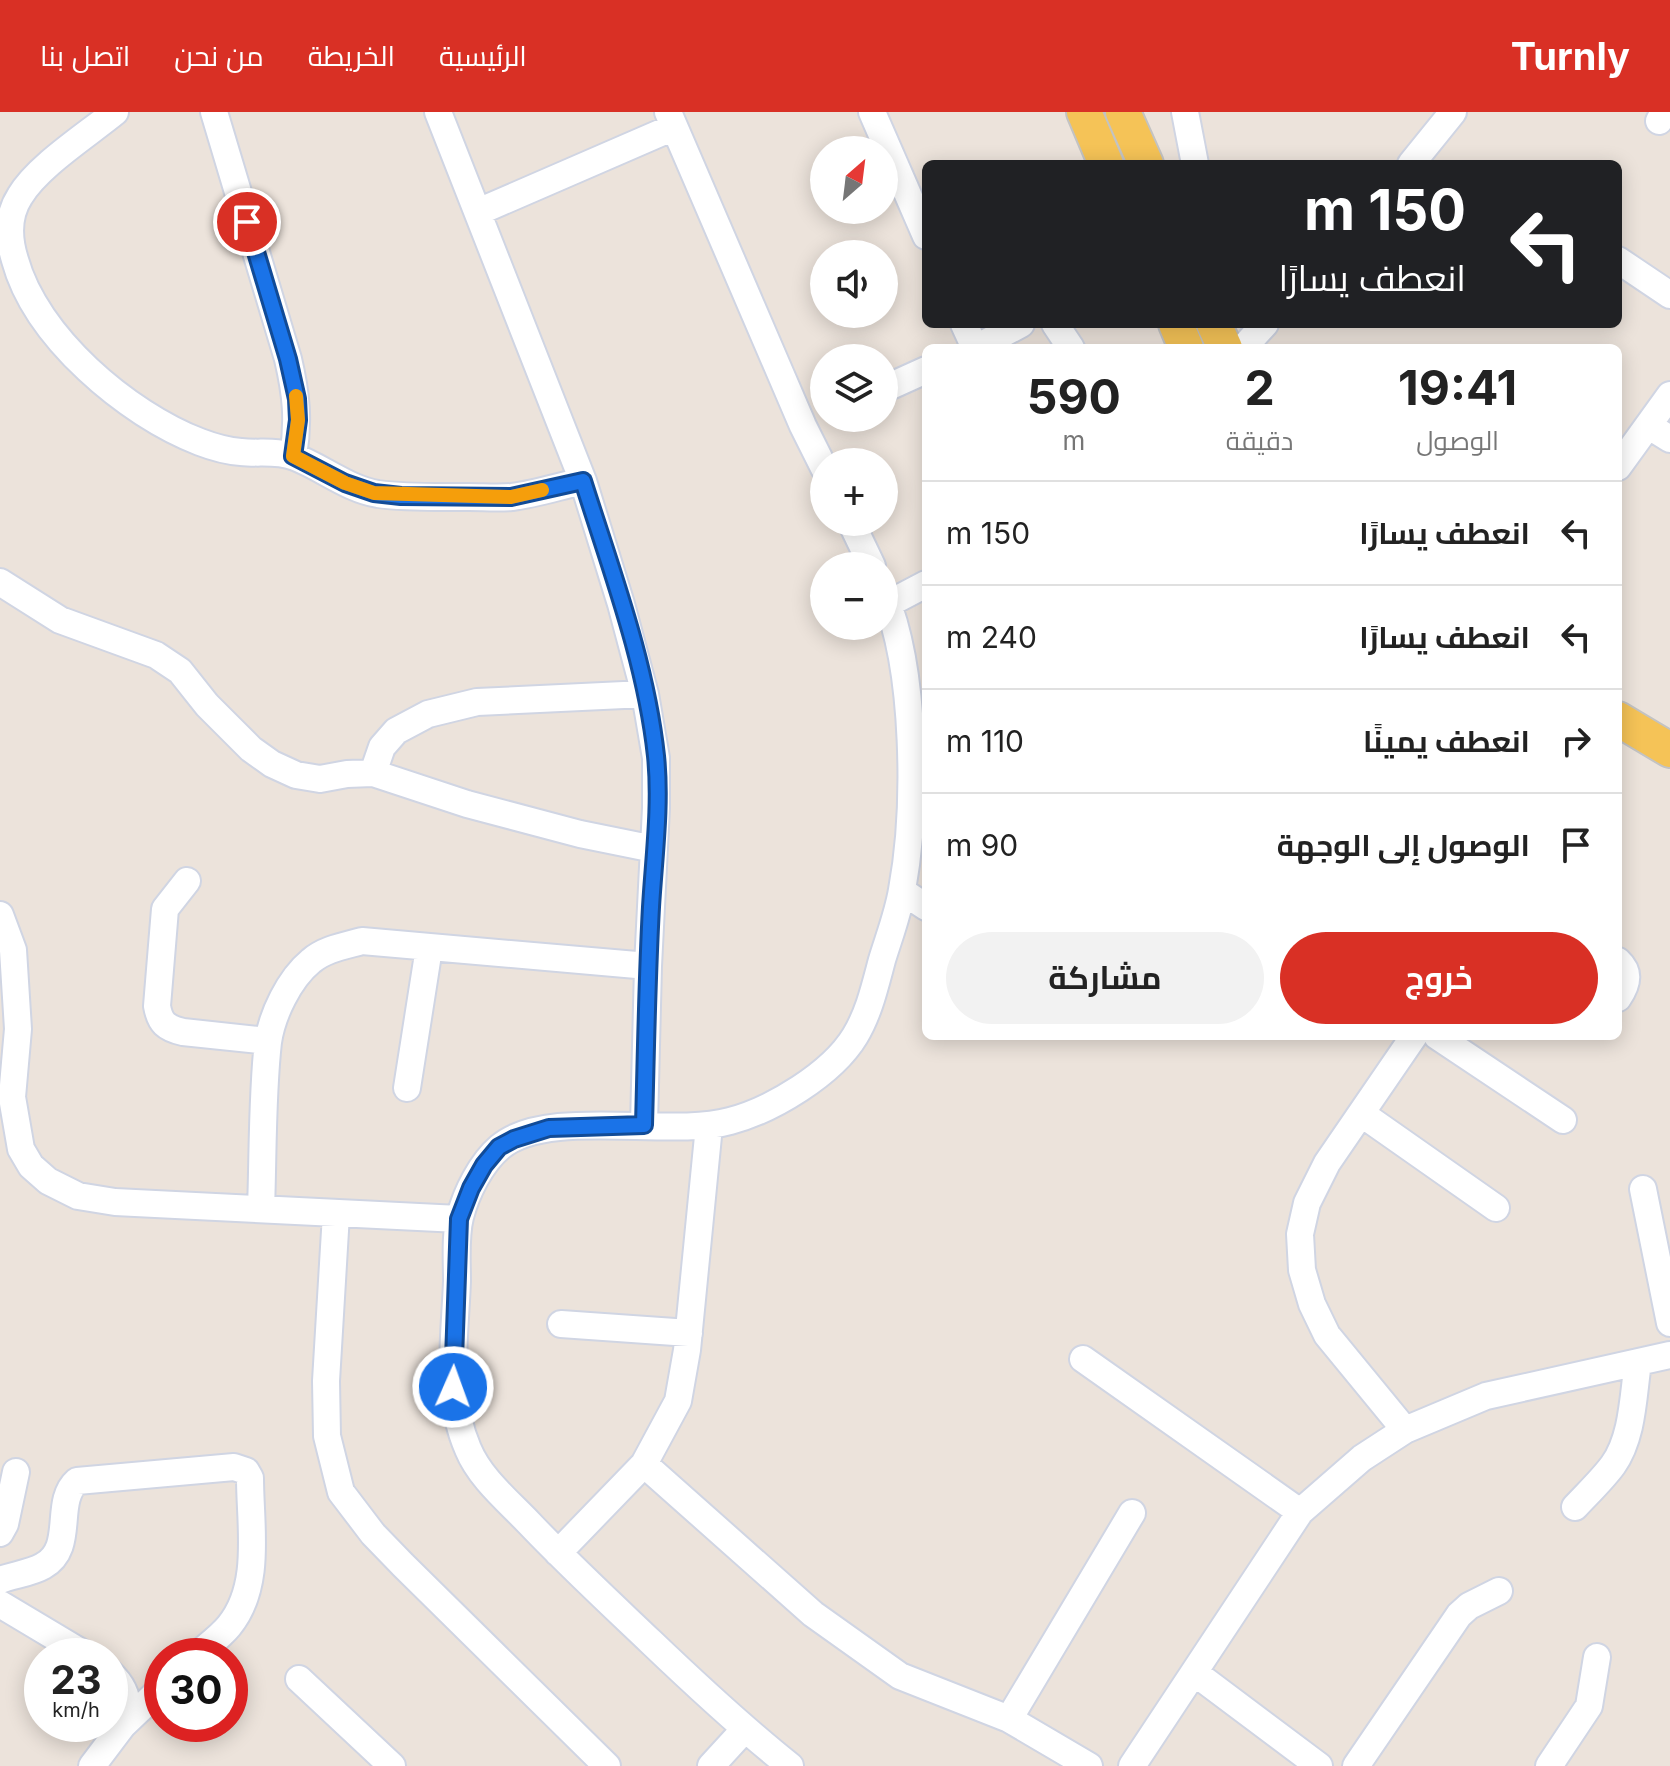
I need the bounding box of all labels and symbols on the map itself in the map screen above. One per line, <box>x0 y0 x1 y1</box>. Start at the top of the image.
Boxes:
north arrow <box>810 136 898 224</box>
pin <box>213 188 281 256</box>
position arrow <box>411 1345 495 1429</box>
speed limit sign: 30 <box>144 1638 248 1742</box>

